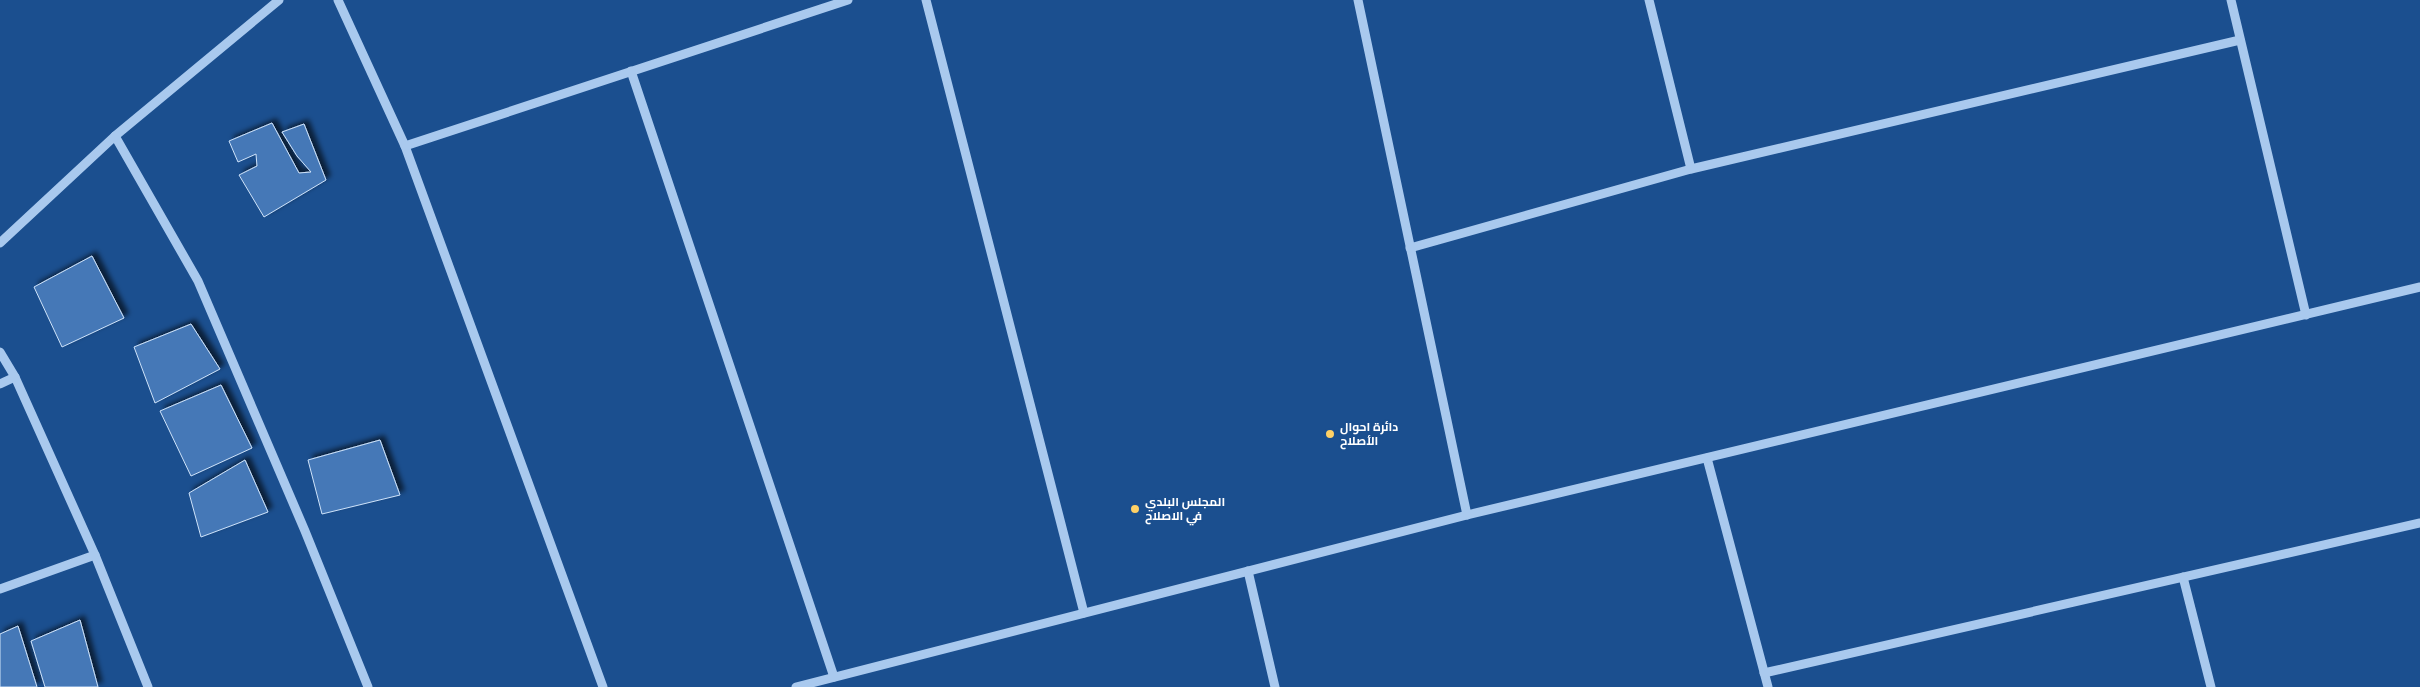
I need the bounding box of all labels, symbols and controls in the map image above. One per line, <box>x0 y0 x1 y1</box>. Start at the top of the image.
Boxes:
place label: دائرة احوال الأصلاح <box>1340 419 1398 450</box>
marker: دائرة احوال الأصلاح <box>1324 428 1336 440</box>
place label: المجلس البلدي في الاصلاح <box>1145 494 1225 526</box>
marker: المجلس البلدي في الاصلاح <box>1129 503 1141 515</box>

